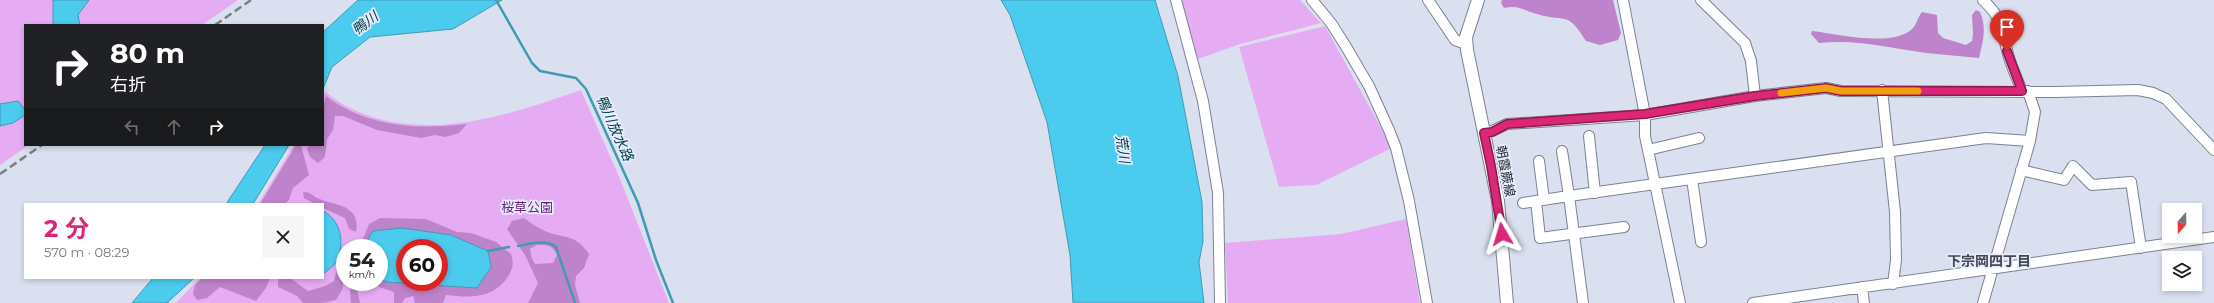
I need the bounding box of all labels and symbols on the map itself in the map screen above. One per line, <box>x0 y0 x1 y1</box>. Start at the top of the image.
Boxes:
water label: 鴨川 <box>348 6 383 39</box>
pin <box>1990 10 2024 51</box>
water label: 鴨川放水路 <box>593 92 638 165</box>
water label: 荒川 <box>1112 134 1134 166</box>
street label: 朝霞蕨線 <box>1493 144 1519 198</box>
park label: 桜草公園 <box>501 199 553 215</box>
north arrow <box>2162 203 2202 243</box>
position arrow <box>1481 213 1523 255</box>
speed limit sign: 60 <box>396 239 448 291</box>
district label: 下宗岡四丁目 <box>1947 252 2031 270</box>

